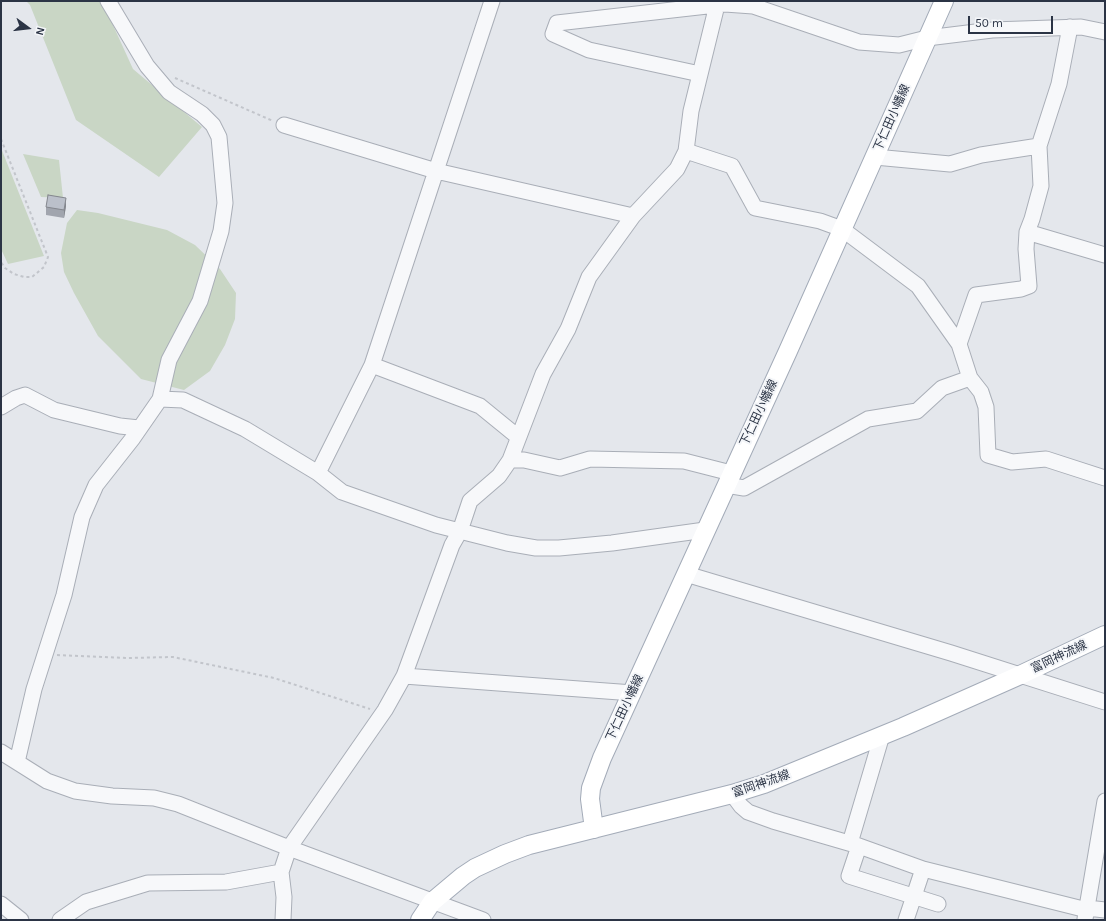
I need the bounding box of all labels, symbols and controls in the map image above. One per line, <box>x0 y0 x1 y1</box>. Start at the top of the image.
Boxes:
north arrow <box>8 8 48 48</box>
scale bar <box>970 8 1055 34</box>
text: 50 m <box>975 16 1003 30</box>
text: N <box>33 26 47 37</box>
street label: 下仁田小幡線 <box>871 82 913 154</box>
street label: 下仁田小幡線 <box>737 377 781 449</box>
street label: 富岡神流線 <box>1029 638 1089 676</box>
street label: 下仁田小幡線 <box>603 672 647 744</box>
street label: 富岡神流線 <box>730 767 792 801</box>

